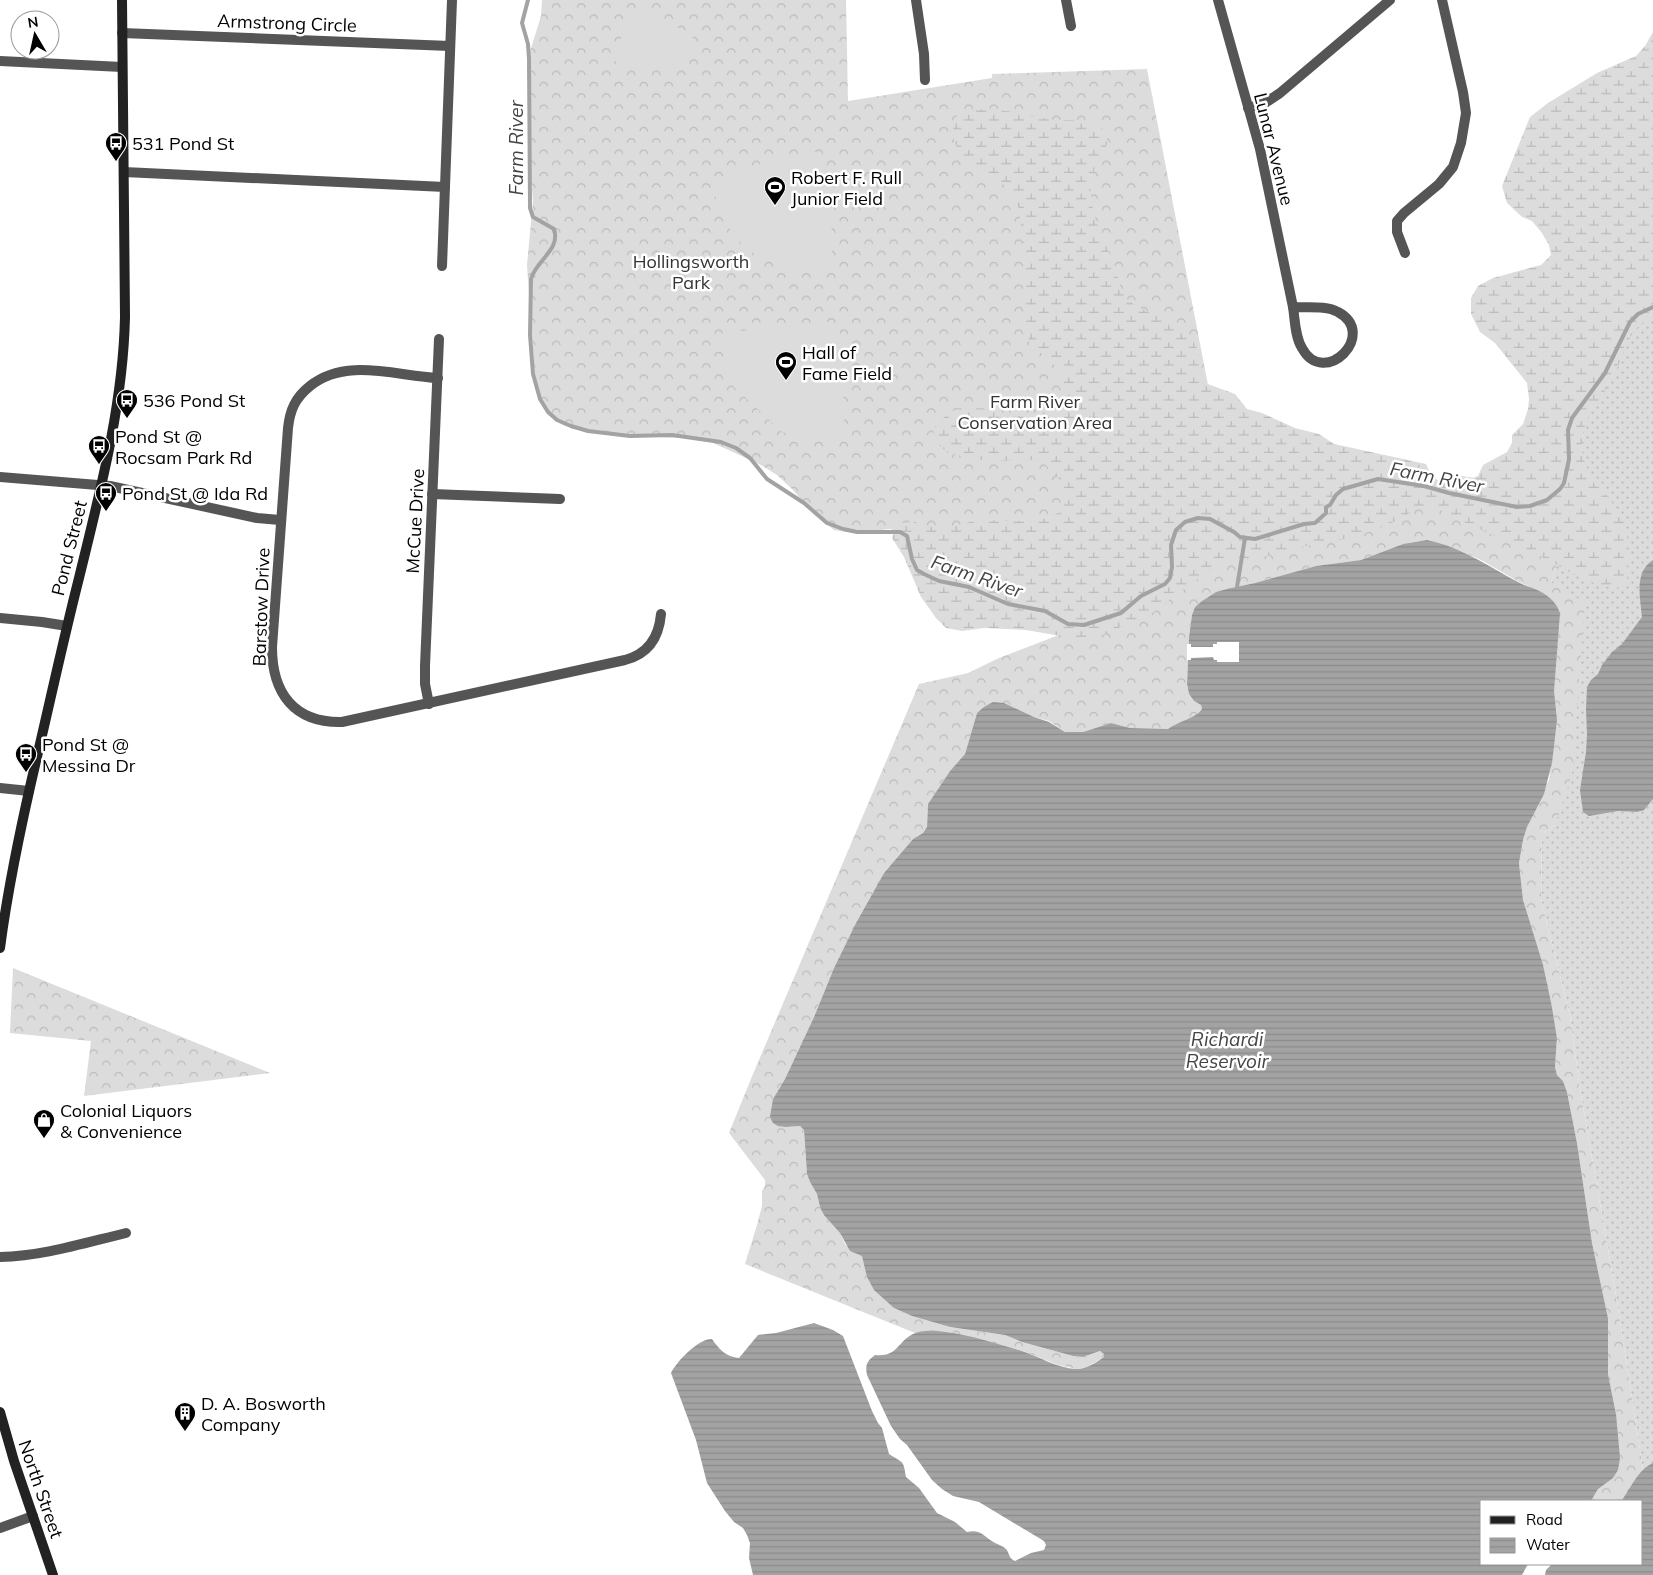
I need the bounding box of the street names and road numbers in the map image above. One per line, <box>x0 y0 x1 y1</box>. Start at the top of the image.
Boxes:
street label: Armstrong Circle <box>217 9 357 37</box>
street label: Lunar Avenue <box>1249 90 1299 208</box>
street label: McCue Drive <box>401 468 429 574</box>
street label: Pond Street <box>46 498 92 598</box>
street label: Barstow Drive <box>247 547 275 667</box>
street label: North Street <box>14 1437 68 1541</box>

